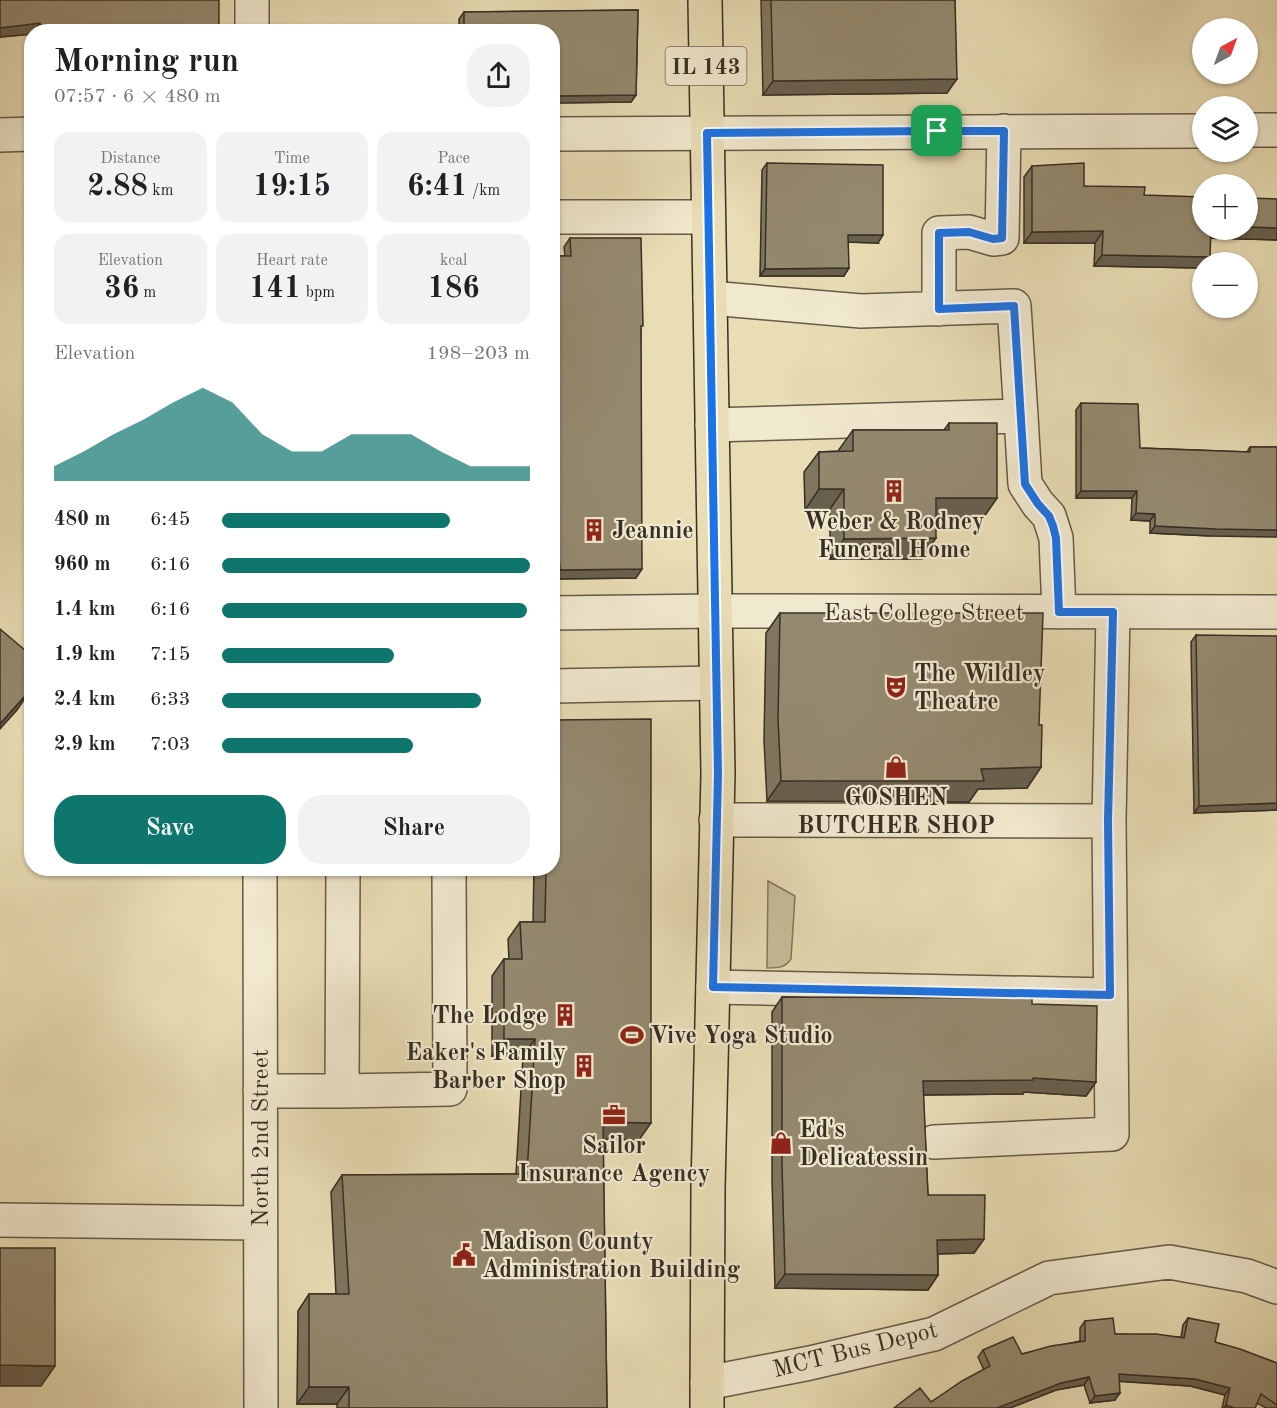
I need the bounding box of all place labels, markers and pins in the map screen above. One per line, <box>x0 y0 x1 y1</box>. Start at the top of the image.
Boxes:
pin <box>911 105 962 156</box>
building icon: Weber & Rodney Funeral Home <box>881 478 907 504</box>
place label: Weber & Rodney Funeral Home <box>803 511 985 563</box>
building icon: Jeannie <box>581 517 607 543</box>
place label: Jeannie <box>612 520 694 544</box>
place label: The Wildley Theatre <box>914 663 1046 715</box>
theatre icon: The Wildley Theatre <box>883 674 909 700</box>
shop icon: GOSHEN BUTCHER SHOP <box>883 754 909 780</box>
place label: GOSHEN BUTCHER SHOP <box>797 787 995 839</box>
building icon: The Lodge <box>552 1002 578 1028</box>
place label: The Lodge <box>433 1005 547 1029</box>
sports icon: Vive Yoga Studio <box>619 1022 645 1048</box>
place label: Vive Yoga Studio <box>650 1025 833 1049</box>
place label: Eaker's Family Barber Shop <box>405 1042 566 1094</box>
building icon: Eaker's Family Barber Shop <box>571 1053 597 1079</box>
office icon: Sailor Insurance Agency <box>601 1102 627 1128</box>
place label: Ed's Delicatessin <box>799 1119 928 1171</box>
shop icon: Ed's Delicatessin <box>768 1130 794 1156</box>
place label: Sailor Insurance Agency <box>518 1135 710 1187</box>
place label: Madison County Administration Building <box>482 1231 741 1283</box>
public building icon: Madison County Administration Building <box>451 1242 477 1268</box>

